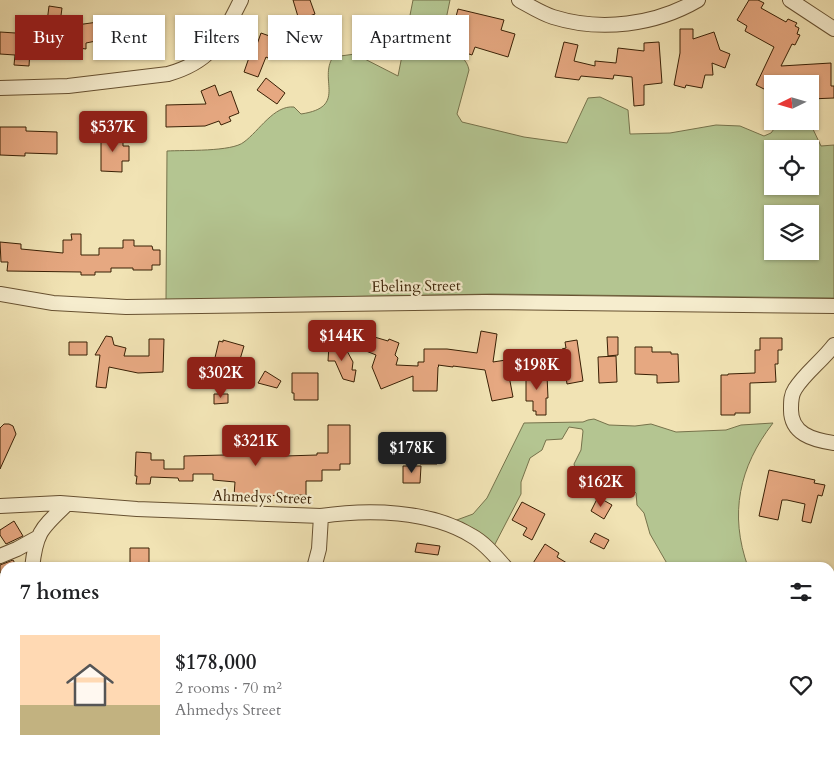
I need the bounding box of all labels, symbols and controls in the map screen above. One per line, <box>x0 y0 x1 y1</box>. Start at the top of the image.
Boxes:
chip: Buy <box>15 15 83 60</box>
chip: Rent <box>93 15 165 60</box>
chip: Filters <box>175 15 258 60</box>
chip: New <box>268 15 342 60</box>
chip: Apartment <box>352 15 469 60</box>
north arrow <box>764 75 819 130</box>
map controls <box>764 75 819 260</box>
pin: $537K <box>78 110 148 153</box>
text: $537K <box>90 116 136 138</box>
button: locate <box>764 140 819 195</box>
button: layers <box>764 205 819 260</box>
street label: Ebeling Street <box>371 275 461 297</box>
pin: $144K <box>307 320 377 362</box>
text: $144K <box>319 325 365 347</box>
pin: $198K <box>502 348 572 391</box>
text: $198K <box>514 354 560 376</box>
pin: $302K <box>186 356 256 399</box>
text: $302K <box>198 362 244 384</box>
pin: $321K <box>221 424 291 467</box>
text: $321K <box>233 430 279 452</box>
pin: $178K <box>377 432 447 474</box>
text: $178K <box>389 437 435 459</box>
pin: $162K <box>566 466 636 508</box>
text: $162K <box>578 471 624 493</box>
street label: Ahmedys Street <box>212 485 312 509</box>
text: 7 homes <box>20 578 99 607</box>
icon: filters <box>787 578 815 606</box>
text: $178,000 <box>175 648 256 677</box>
icon: home <box>60 655 120 715</box>
icon: heart <box>787 671 815 699</box>
text: 2 rooms · 70 m² <box>175 677 282 699</box>
text: Ahmedys Street <box>175 699 281 721</box>

